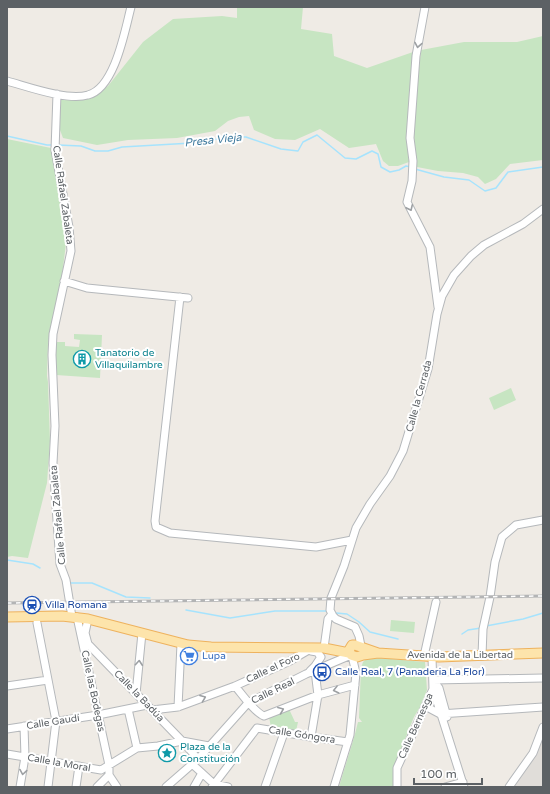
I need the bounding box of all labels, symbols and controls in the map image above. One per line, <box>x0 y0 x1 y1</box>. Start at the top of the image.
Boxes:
one-way arrow <box>414 42 423 48</box>
water label: Presa Vieja <box>184 130 243 149</box>
street label: Calle Rafael Zabaleta <box>50 145 76 245</box>
one-way arrow <box>405 203 413 211</box>
place label: Tanatorio de Villaquilambre <box>95 347 163 371</box>
building icon: Tanatorio de Villaquilambre <box>72 349 92 369</box>
street label: Calle la Cerrada <box>404 359 434 433</box>
street label: Calle Rafael Zabaleta <box>48 465 68 565</box>
station icon: Villa Romana <box>22 595 42 615</box>
place label: Villa Romana <box>45 599 107 611</box>
supermarket icon: Lupa <box>179 646 199 666</box>
street label: Calle las Bodegas <box>79 649 108 733</box>
street label: Avenida de la Libertad <box>407 649 513 661</box>
place label: Lupa <box>202 650 226 662</box>
street label: Calle el Foro <box>244 650 302 686</box>
one-way arrow <box>134 660 143 666</box>
bus stop icon: Calle Real, 7 (Panaderia La Flor) <box>312 662 332 682</box>
place label: Calle Real, 7 (Panaderia La Flor) <box>335 666 485 678</box>
street label: Calle la Badúa <box>111 668 167 724</box>
street label: Calle Real <box>249 675 297 707</box>
one-way arrow <box>333 686 340 694</box>
street label: Calle Bernesga <box>396 691 436 761</box>
one-way arrow <box>200 694 207 702</box>
one-way arrow <box>277 706 284 714</box>
street label: Calle Gaudí <box>25 712 81 732</box>
street label: Calle Góngora <box>268 724 336 746</box>
place label: Plaza de la Constitución <box>180 741 240 765</box>
place icon: Plaza de la Constitución <box>157 743 177 763</box>
street label: Calle la Moral <box>26 752 92 774</box>
scale bar <box>414 760 482 786</box>
text: 100 m <box>420 767 457 781</box>
one-way arrow <box>19 769 28 775</box>

